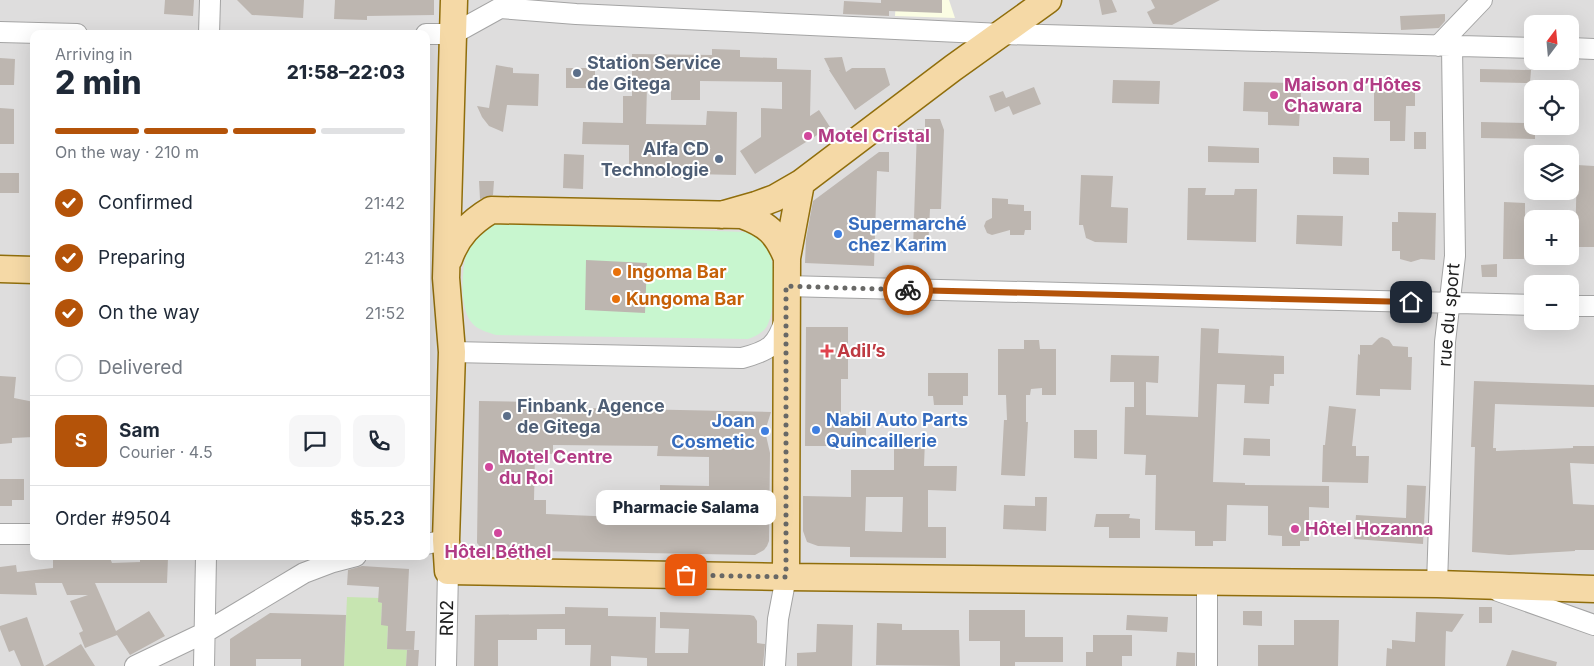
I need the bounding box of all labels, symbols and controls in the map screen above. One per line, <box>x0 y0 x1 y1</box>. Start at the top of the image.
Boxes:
north arrow <box>1524 15 1579 70</box>
map controls <box>1524 15 1579 330</box>
text: Arriving in <box>55 44 132 64</box>
place label: Station Service de Gitega <box>587 52 721 94</box>
text: 21:58–22:03 <box>287 61 405 84</box>
text: 2 min <box>55 63 141 102</box>
marker: Station Service de Gitega <box>571 67 583 79</box>
place label: Maison d’Hôtes Chawara <box>1284 74 1421 116</box>
button: locate <box>1524 80 1579 135</box>
marker: Maison d’Hôtes Chawara <box>1268 89 1280 101</box>
place label: Motel Cristal <box>818 125 930 146</box>
marker: Motel Cristal <box>802 130 814 142</box>
place label: Alfa CD Technologie <box>601 138 709 180</box>
text: On the way · 210 m <box>55 142 199 162</box>
button: layers <box>1524 145 1579 200</box>
marker: Alfa CD Technologie <box>713 153 725 165</box>
icon: check <box>55 189 83 217</box>
text: Confirmed <box>98 191 193 214</box>
text: 21:42 <box>364 193 405 213</box>
button: + <box>1524 210 1579 265</box>
place label: Supermarché chez Karim <box>848 213 967 255</box>
marker: Supermarché chez Karim <box>832 228 844 240</box>
icon: check <box>55 244 83 272</box>
text: Preparing <box>98 246 185 269</box>
text: 21:43 <box>364 248 405 268</box>
place label: Ingoma Bar <box>627 261 727 282</box>
street label: rue du sport <box>1434 262 1464 368</box>
courier <box>883 265 933 315</box>
marker: Ingoma Bar <box>611 266 623 278</box>
button: − <box>1524 275 1579 330</box>
icon: bike <box>894 276 922 304</box>
pin <box>1390 281 1432 323</box>
place label: Kungoma Bar <box>626 288 744 309</box>
icon: home <box>1397 288 1425 316</box>
marker: Kungoma Bar <box>610 293 622 305</box>
icon: check <box>55 299 83 327</box>
text: On the way <box>98 301 200 324</box>
text: 21:52 <box>365 303 405 323</box>
place label: Adil’s <box>837 340 886 361</box>
marker: Adil’s <box>821 345 833 357</box>
text: Delivered <box>98 356 183 379</box>
place label: Finbank, Agence de Gitega <box>517 395 665 437</box>
place label: Nabil Auto Parts Quincaillerie <box>826 409 968 451</box>
marker: Finbank, Agence de Gitega <box>501 410 513 422</box>
place label: Joan Cosmetic <box>671 410 755 452</box>
button: chat <box>289 415 341 467</box>
button: phone <box>353 415 405 467</box>
text: Sam <box>119 419 160 442</box>
marker: Nabil Auto Parts Quincaillerie <box>810 424 822 436</box>
marker: Joan Cosmetic <box>759 425 771 437</box>
text: S <box>75 429 87 452</box>
text: Courier · 4.5 <box>119 442 213 462</box>
place label: Motel Centre du Roi <box>499 446 613 488</box>
marker: Motel Centre du Roi <box>483 461 495 473</box>
callout: Pharmacie Salama <box>596 490 776 525</box>
text: Pharmacie Salama <box>613 497 759 517</box>
text: Order #9504 <box>55 507 171 530</box>
text: $5.23 <box>350 507 405 530</box>
place label: Hôtel Hozanna <box>1305 518 1434 539</box>
marker: Hôtel Hozanna <box>1289 523 1301 535</box>
marker: Hôtel Béthel <box>492 527 504 539</box>
place label: Hôtel Béthel <box>445 541 551 562</box>
pin <box>665 554 707 596</box>
icon: bag <box>672 561 700 589</box>
street label: RN2 <box>436 600 457 636</box>

